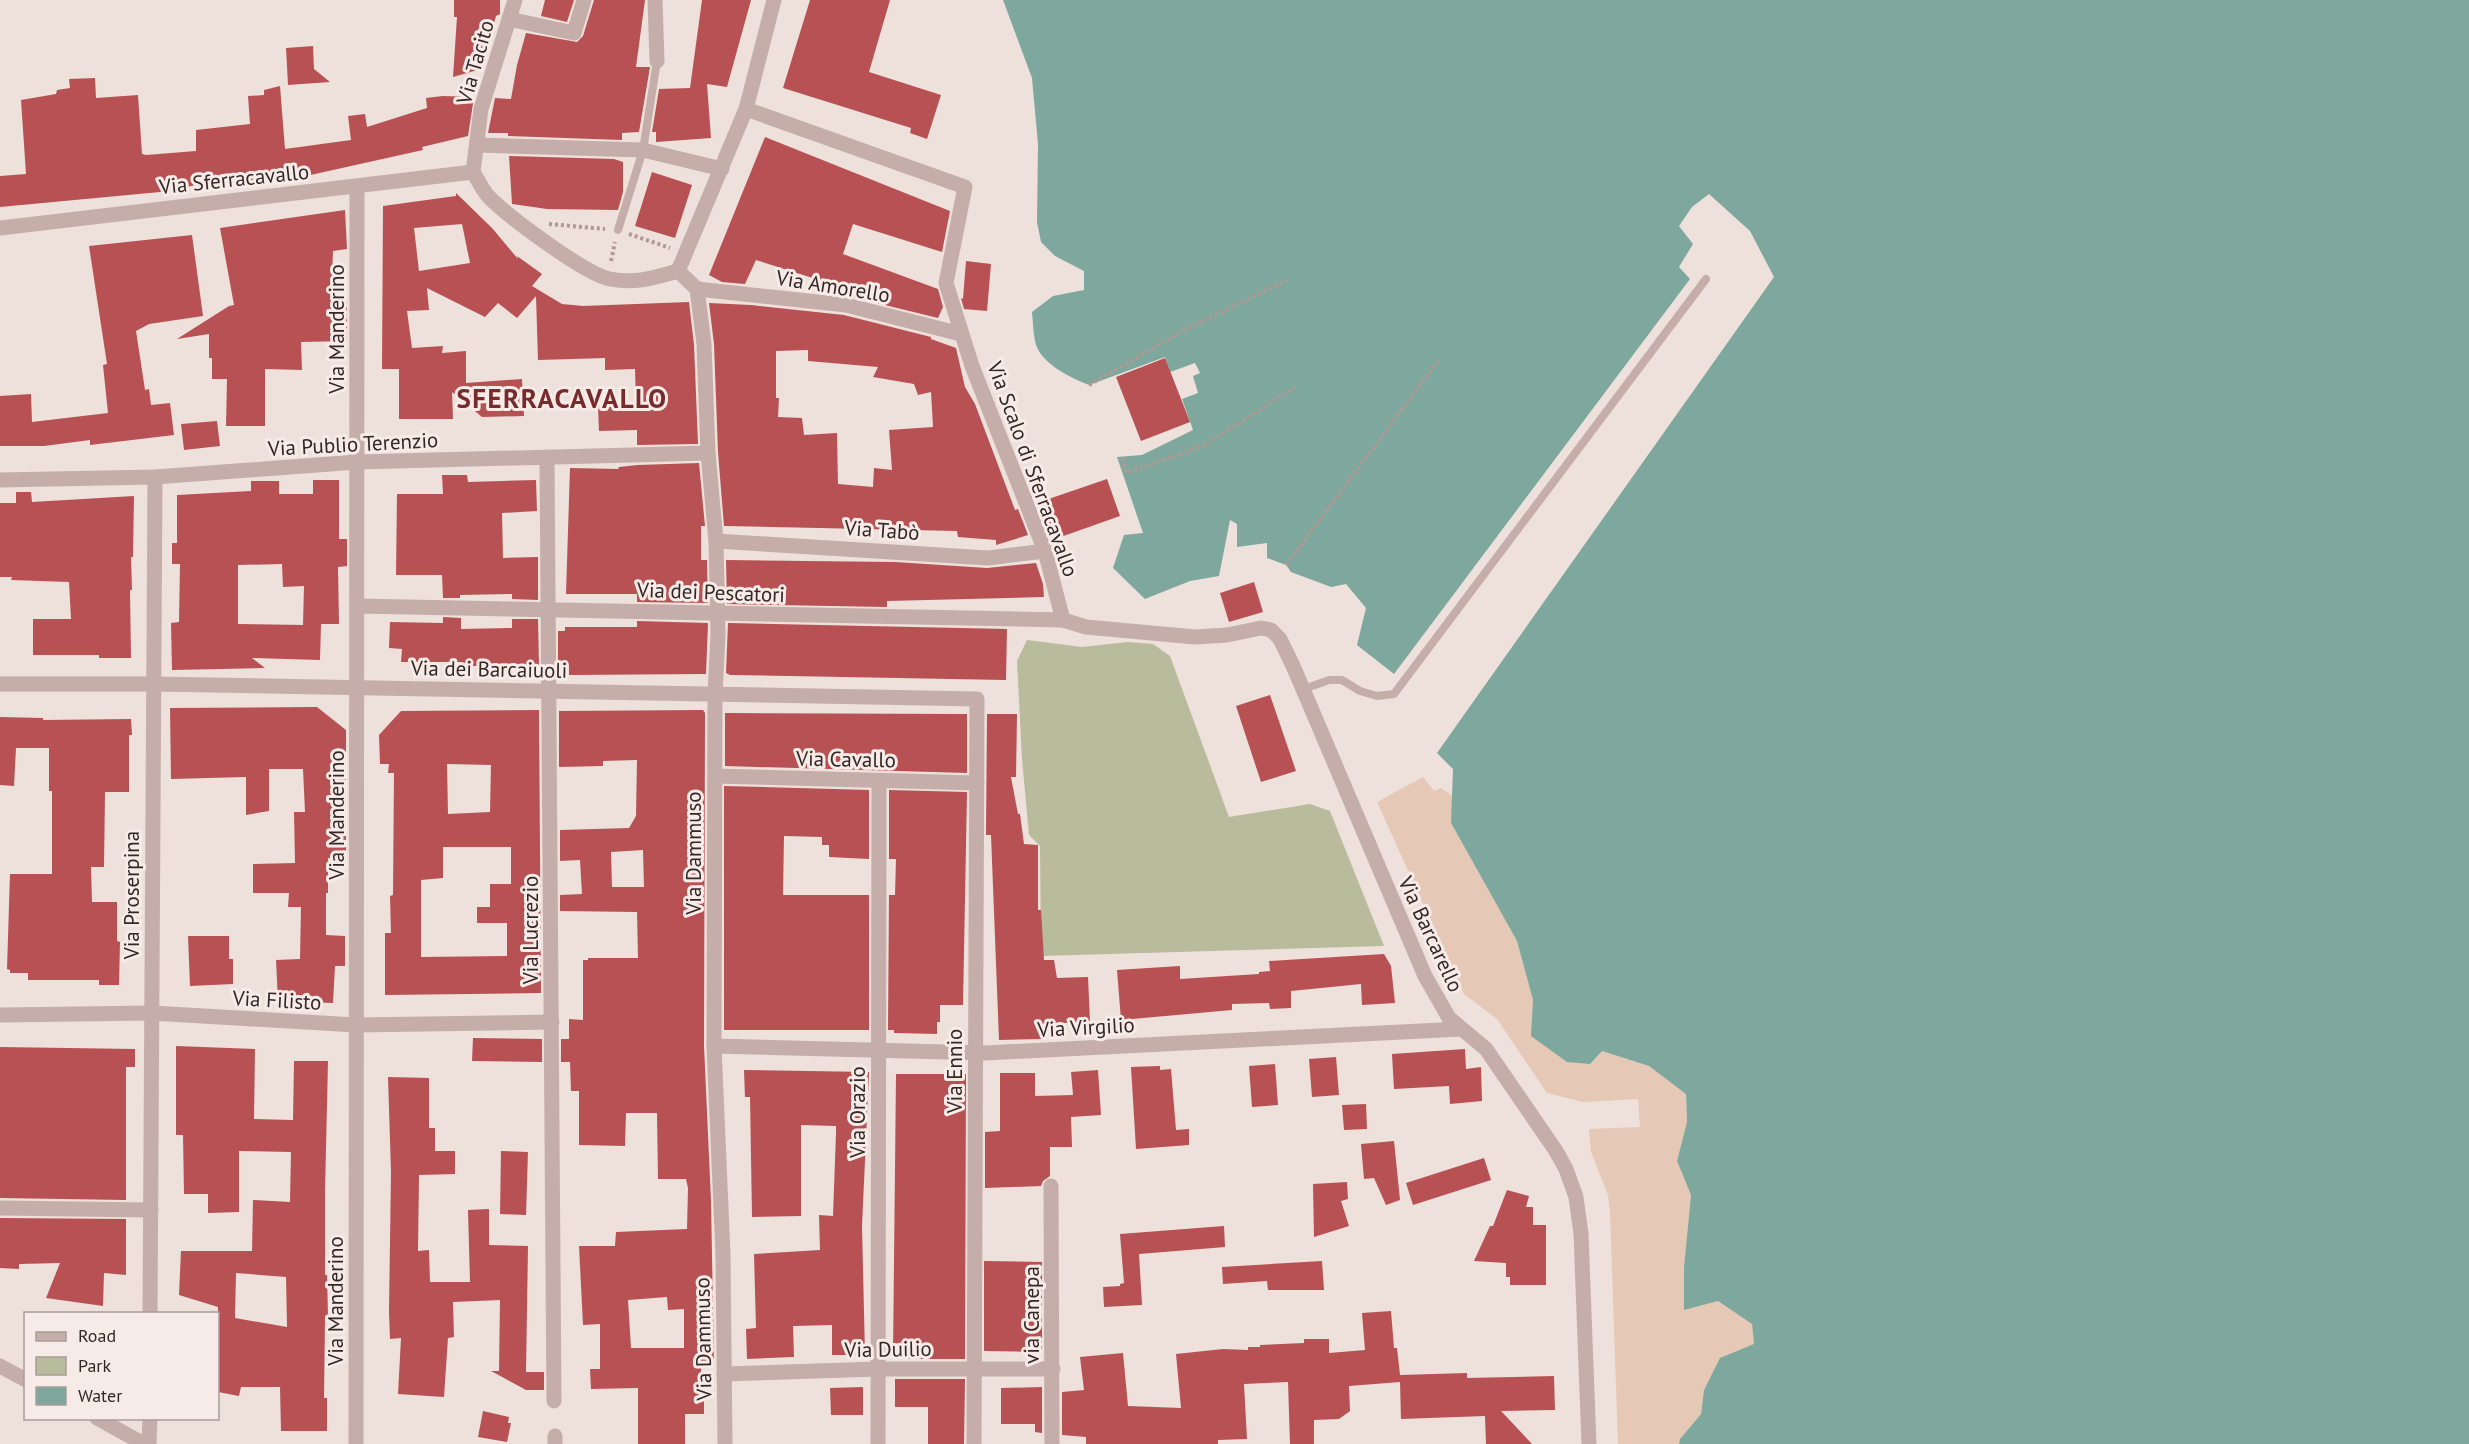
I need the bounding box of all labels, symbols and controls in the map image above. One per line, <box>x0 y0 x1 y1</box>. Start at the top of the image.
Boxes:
street label: Via Tacito <box>450 17 500 108</box>
street label: Via Sferracavallo <box>157 158 310 200</box>
street label: Via Manderino <box>323 264 350 395</box>
street label: Via Amorello <box>773 264 892 308</box>
street label: Via Scalo di Sferracavallo <box>981 357 1085 580</box>
district label: SFERRACAVALLO <box>456 381 668 415</box>
street label: Via Publio Terenzio <box>266 426 439 462</box>
street label: Via Tabò <box>842 514 921 546</box>
street label: Via dei Pescatori <box>636 576 785 608</box>
street label: Via dei Barcaiuoli <box>410 654 567 684</box>
street label: Via Cavallo <box>795 745 896 773</box>
street label: Via Manderino <box>323 750 350 881</box>
street label: Via Dammuso <box>680 791 707 916</box>
street label: Via Proserpina <box>118 831 145 960</box>
street label: Via Barcarello <box>1392 871 1470 996</box>
street label: Via Lucrezio <box>517 876 544 985</box>
street label: Via Filisto <box>231 984 322 1016</box>
street label: Via Virgilio <box>1036 1011 1135 1043</box>
street label: Via Ennio <box>941 1029 968 1114</box>
street label: Via Orazio <box>844 1066 871 1159</box>
street label: Via Manderino <box>322 1236 349 1367</box>
street label: via Canepa <box>1018 1266 1045 1364</box>
street label: Via Dammuso <box>688 1277 718 1402</box>
legend <box>24 1312 219 1420</box>
text: Road <box>78 1324 116 1347</box>
street label: Via Duilio <box>843 1335 932 1363</box>
text: Park <box>78 1354 111 1377</box>
text: Water <box>78 1384 122 1407</box>

